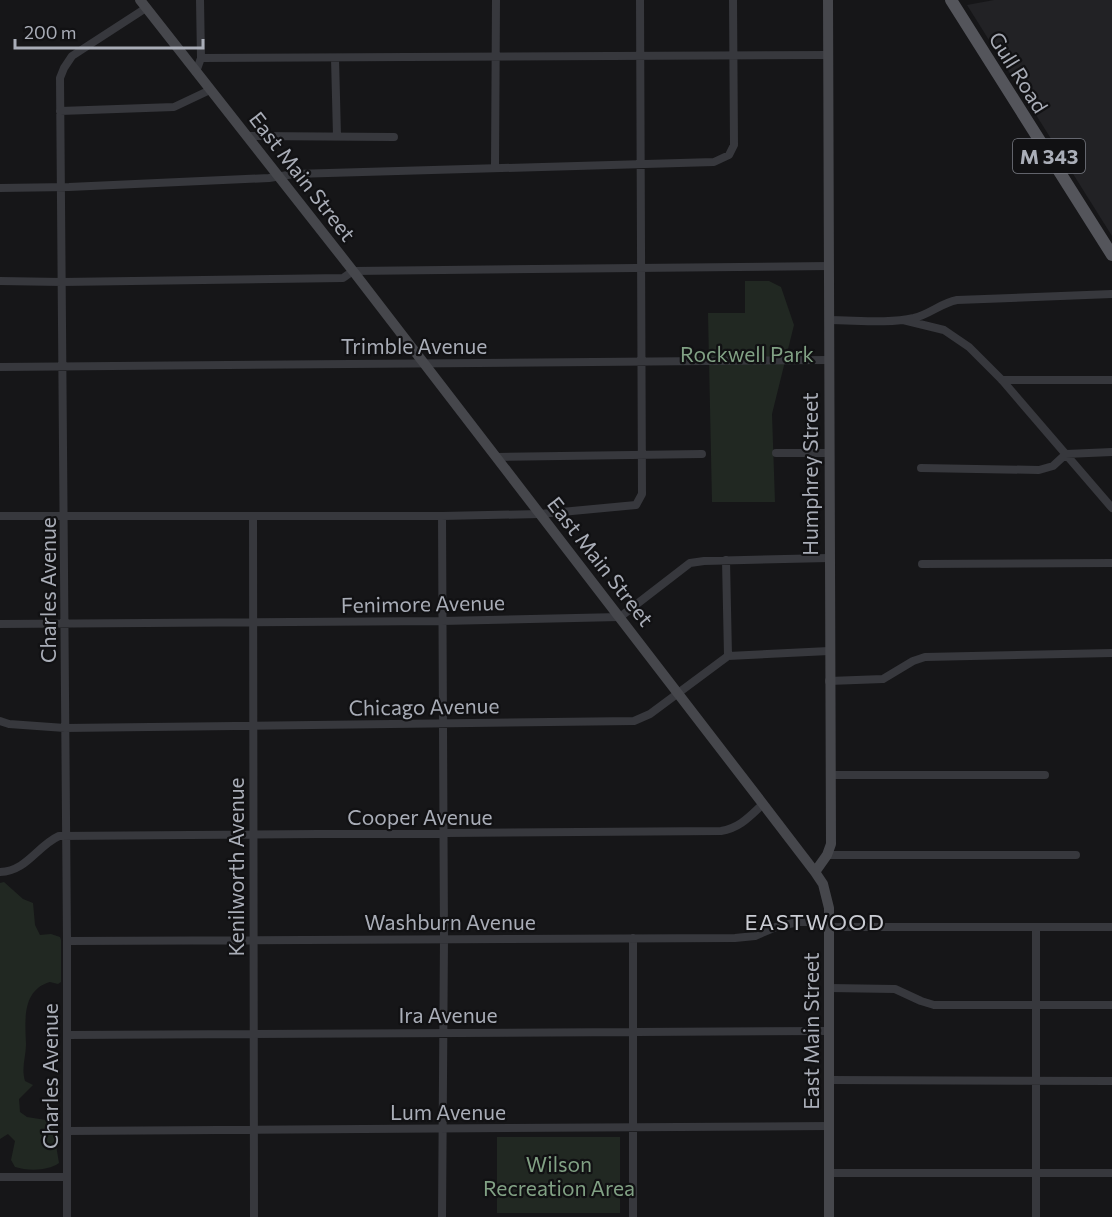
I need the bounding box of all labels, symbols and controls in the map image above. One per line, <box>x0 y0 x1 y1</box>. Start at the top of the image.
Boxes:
scale bar <box>15 12 202 50</box>
text: 200 m <box>24 21 77 43</box>
street label: Gull Road <box>984 27 1054 117</box>
street label: East Main Street <box>245 106 361 246</box>
road number: M 343 <box>1013 139 1085 173</box>
street label: Trimble Avenue <box>341 333 487 358</box>
park label: Rockwell Park <box>680 341 814 366</box>
street label: Humphrey Street <box>797 392 822 556</box>
street label: East Main Street <box>543 491 659 631</box>
street label: Charles Avenue <box>35 517 60 663</box>
street label: Fenimore Avenue <box>341 589 505 617</box>
street label: Chicago Avenue <box>348 692 500 720</box>
street label: Kenilworth Avenue <box>223 777 248 957</box>
street label: Cooper Avenue <box>347 804 493 829</box>
district label: EASTWOOD <box>744 908 886 935</box>
street label: Washburn Avenue <box>364 909 536 934</box>
street label: East Main Street <box>798 952 823 1110</box>
street label: Ira Avenue <box>398 1002 498 1027</box>
street label: Charles Avenue <box>37 1003 62 1149</box>
street label: Lum Avenue <box>390 1099 506 1124</box>
park label: Wilson Recreation Area <box>483 1151 635 1200</box>

